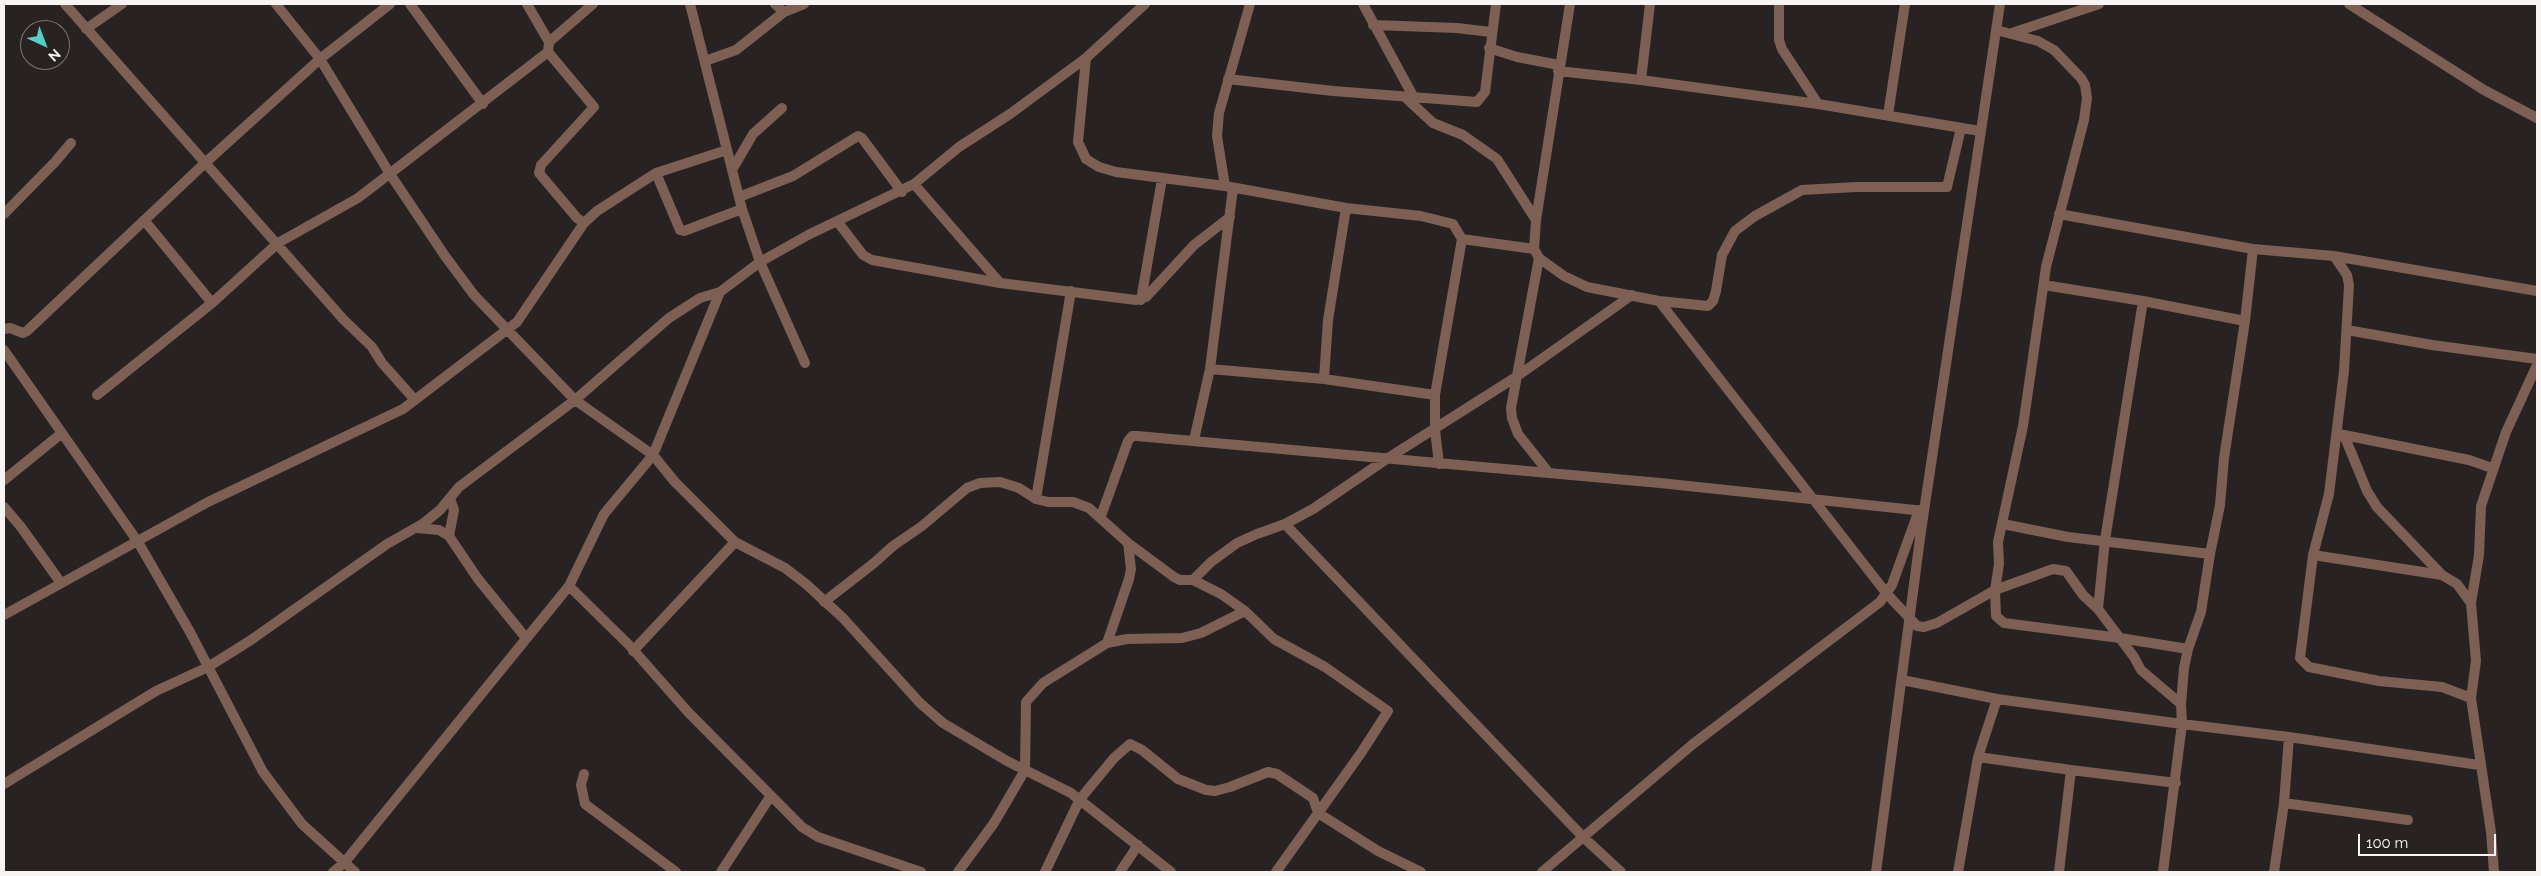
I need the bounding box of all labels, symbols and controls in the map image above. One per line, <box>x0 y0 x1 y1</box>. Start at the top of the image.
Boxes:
north arrow <box>20 20 70 70</box>
text: N <box>45 46 64 65</box>
scale bar <box>2361 824 2498 856</box>
text: 100 m <box>2366 834 2408 852</box>

